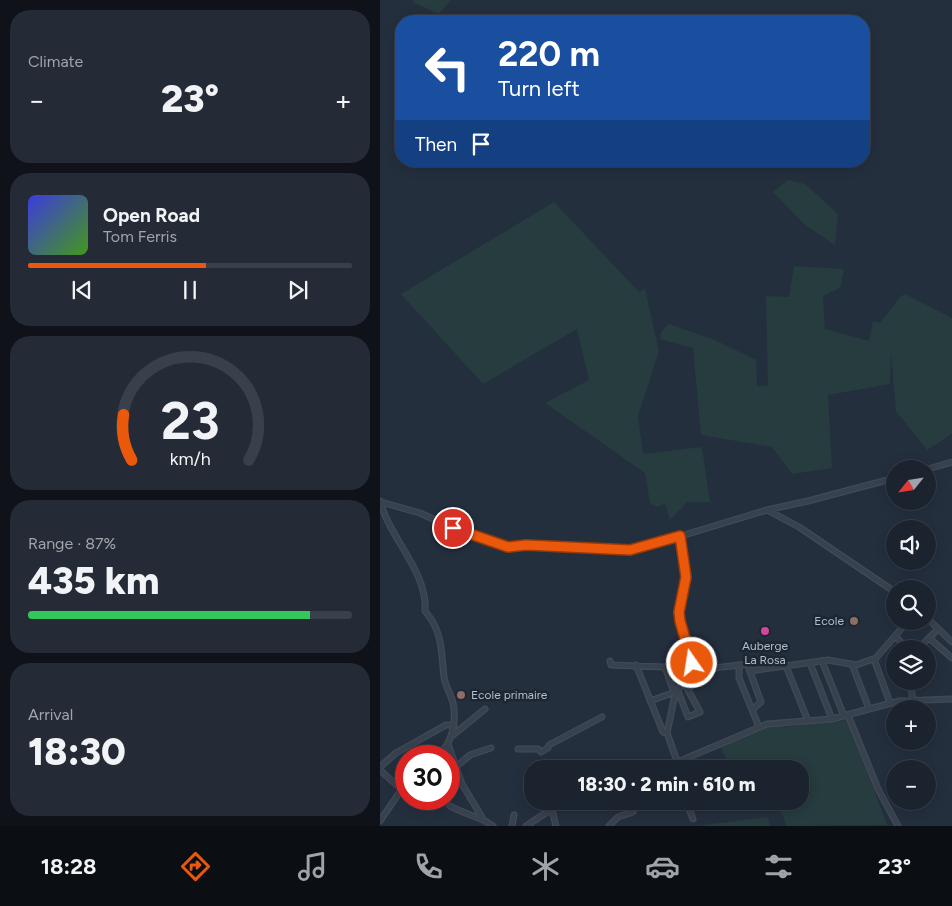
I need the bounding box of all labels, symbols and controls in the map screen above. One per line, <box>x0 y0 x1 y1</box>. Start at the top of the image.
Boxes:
text: 220 m <box>498 33 600 75</box>
icon: left <box>415 35 480 100</box>
text: Climate <box>28 52 83 71</box>
text: Turn left <box>498 75 580 102</box>
text: 23° <box>161 76 219 122</box>
text: − <box>28 83 45 117</box>
text: + <box>335 83 352 117</box>
icon: arrive <box>467 130 495 158</box>
text: Then <box>415 133 457 156</box>
text: Open Road <box>103 204 200 227</box>
text: Tom Ferris <box>103 227 177 246</box>
icon: previous <box>68 276 96 304</box>
icon: pause <box>176 276 204 304</box>
icon: next <box>284 276 312 304</box>
text: 23 <box>160 390 220 452</box>
text: km/h <box>170 448 210 469</box>
north arrow <box>886 460 936 510</box>
map controls <box>886 460 936 810</box>
pin <box>432 507 474 549</box>
icon: arrive <box>439 514 467 542</box>
button: sound <box>886 520 936 570</box>
text: Range · 87% <box>28 534 116 553</box>
text: 435 km <box>28 558 160 604</box>
button: search <box>886 580 936 630</box>
place label: Ecole <box>814 614 844 628</box>
marker: Ecole <box>848 615 860 627</box>
marker: Auberge La Rosa <box>759 625 771 637</box>
position arrow <box>665 636 717 688</box>
place label: Auberge La Rosa <box>742 639 788 667</box>
button: layers <box>886 640 936 690</box>
place label: Ecole primaire <box>471 688 548 702</box>
marker: Ecole primaire <box>455 689 467 701</box>
button: + <box>886 700 936 750</box>
text: Arrival <box>28 705 73 724</box>
text: 18:30 <box>28 729 126 775</box>
speed limit sign: 30 <box>395 745 460 810</box>
button: − <box>886 760 936 810</box>
text: 18:30 · 2 min · 610 m <box>578 773 755 796</box>
icon: directions <box>178 849 213 884</box>
icon: music <box>295 849 330 884</box>
icon: phone <box>411 849 446 884</box>
icon: climate <box>528 849 563 884</box>
icon: car <box>645 849 680 884</box>
icon: filters <box>761 849 796 884</box>
text: 18:28 <box>41 853 96 880</box>
text: 23° <box>878 853 911 880</box>

